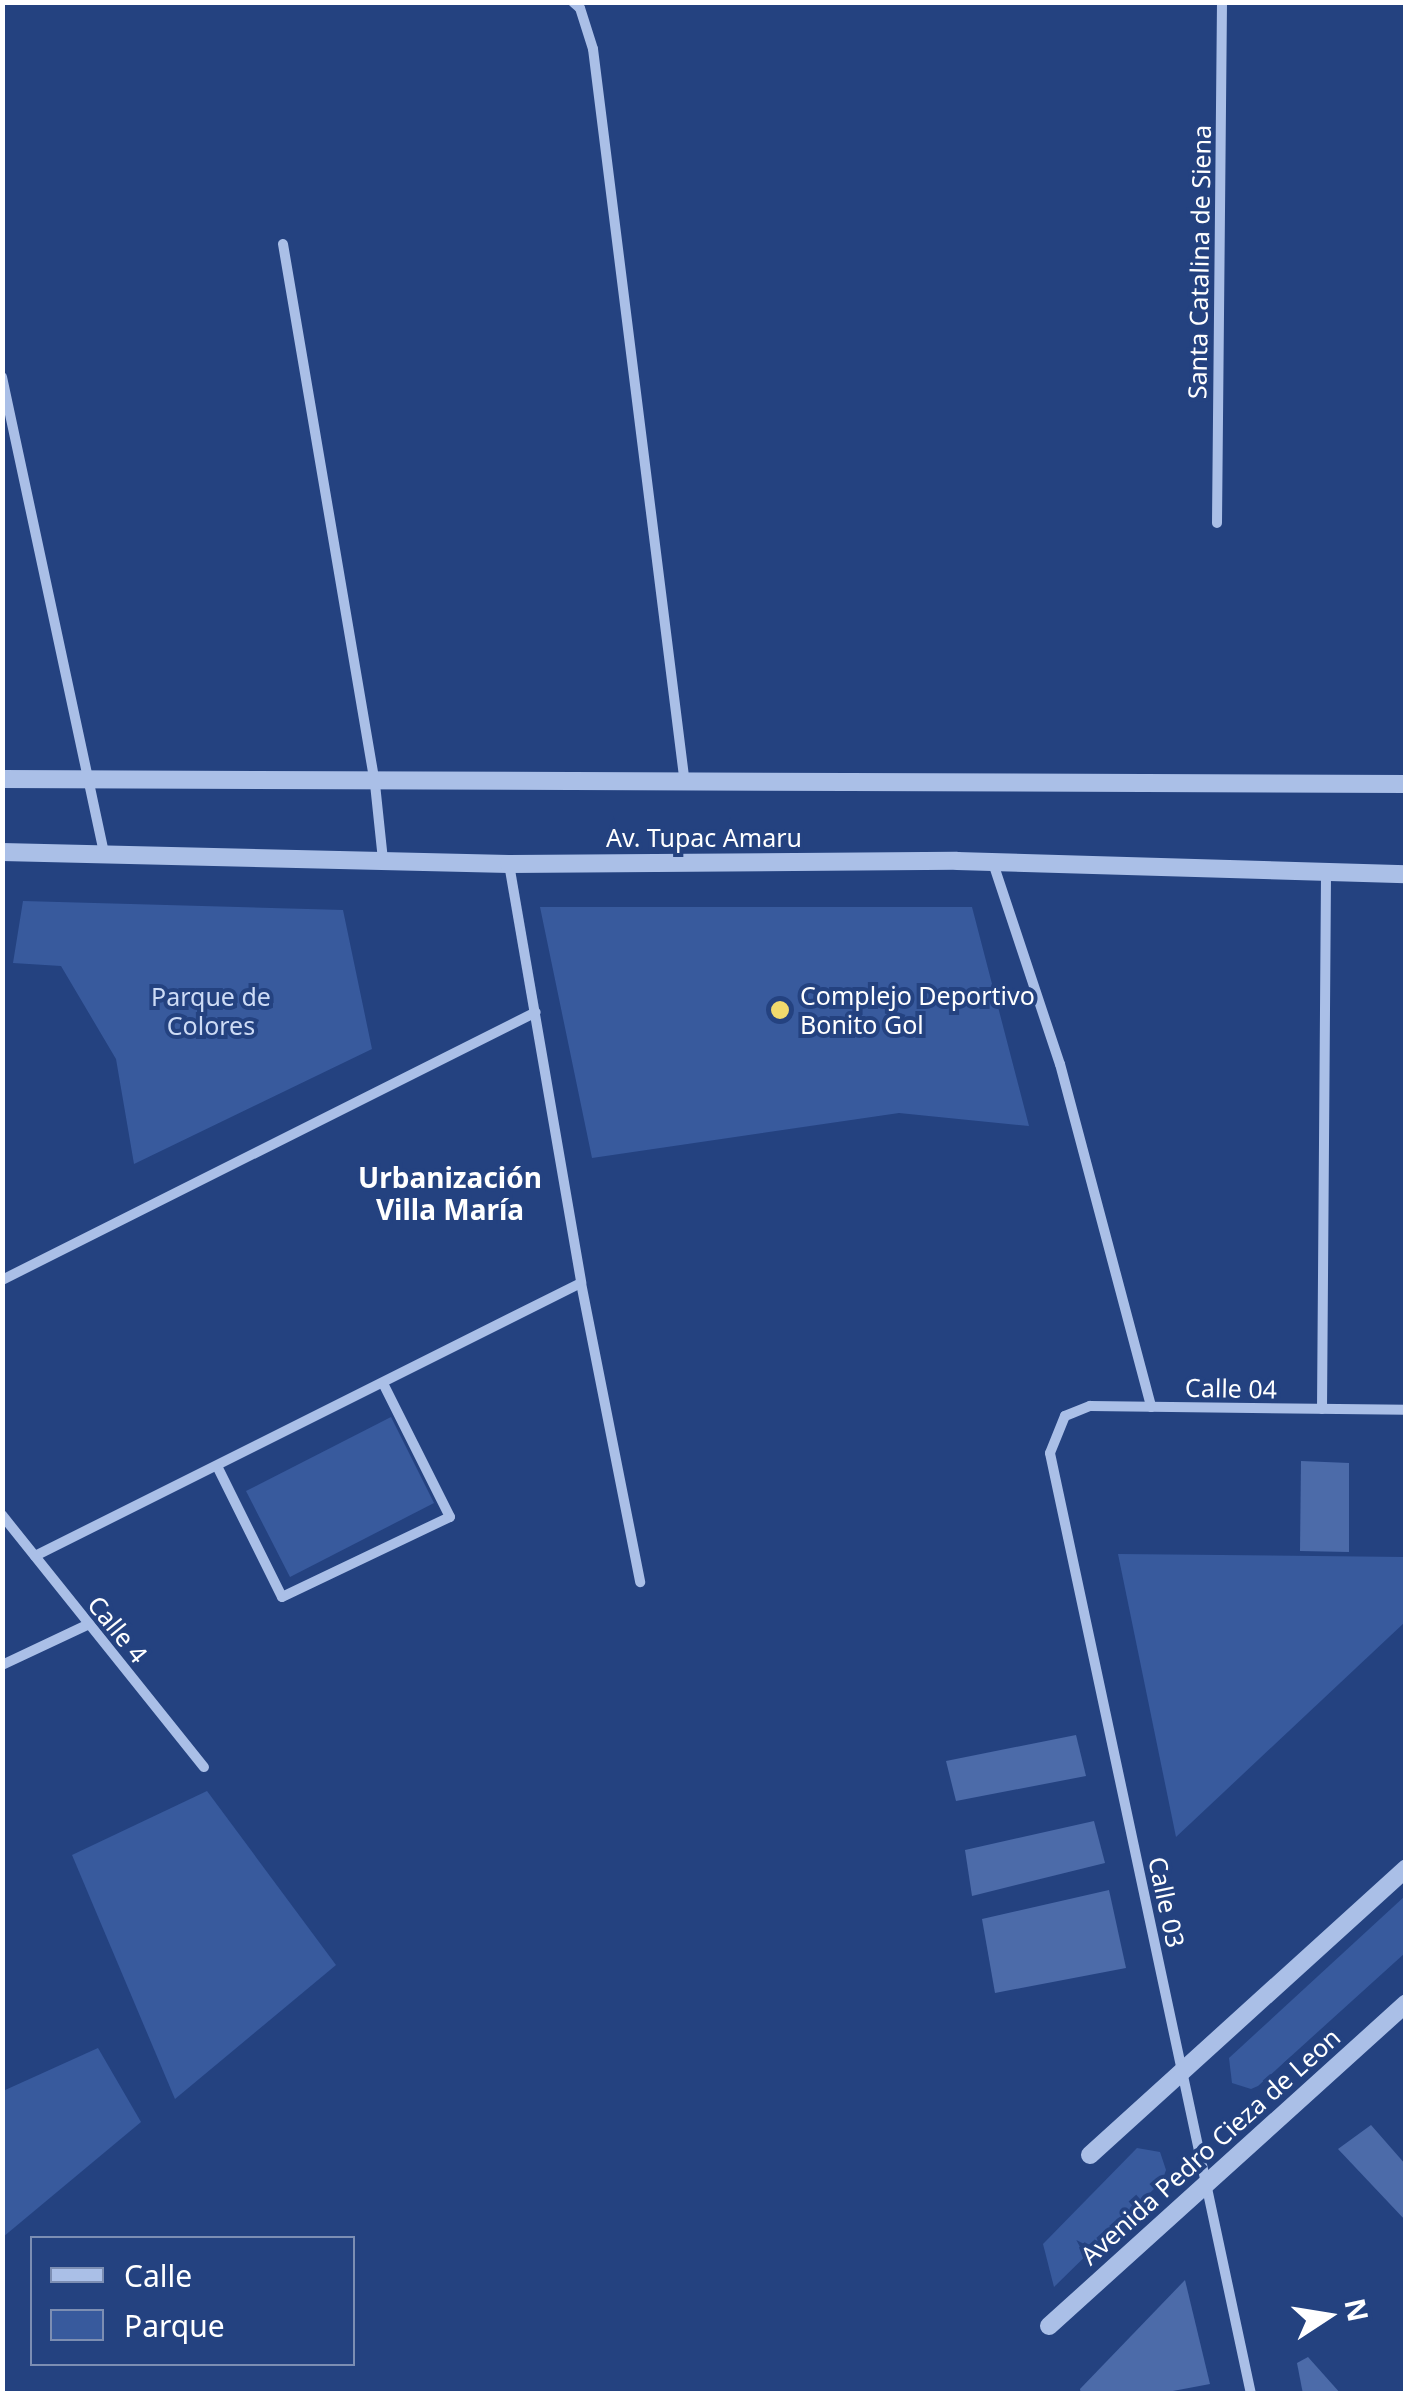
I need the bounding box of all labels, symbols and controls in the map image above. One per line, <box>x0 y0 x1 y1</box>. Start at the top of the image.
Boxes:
street label: Santa Catalina de Siena <box>1182 125 1216 399</box>
street label: Av. Tupac Amaru <box>606 822 802 852</box>
place label: Complejo Deportivo Bonito Gol <box>800 981 1035 1040</box>
park label: Parque de Colores <box>151 982 271 1041</box>
marker: Complejo Deportivo Bonito Gol <box>769 999 791 1021</box>
district label: Urbanización Villa María <box>358 1160 542 1226</box>
street label: Calle 04 <box>1185 1372 1277 1404</box>
street label: Calle 4 <box>82 1589 154 1669</box>
street label: Calle 03 <box>1143 1854 1191 1950</box>
street label: Avenida Pedro Cieza de Leon <box>1074 2022 1346 2270</box>
legend <box>30 2236 355 2366</box>
text: Calle <box>124 2255 192 2296</box>
north arrow <box>1278 2266 1378 2366</box>
text: N <box>1336 2295 1378 2325</box>
text: Parque <box>124 2305 225 2346</box>

